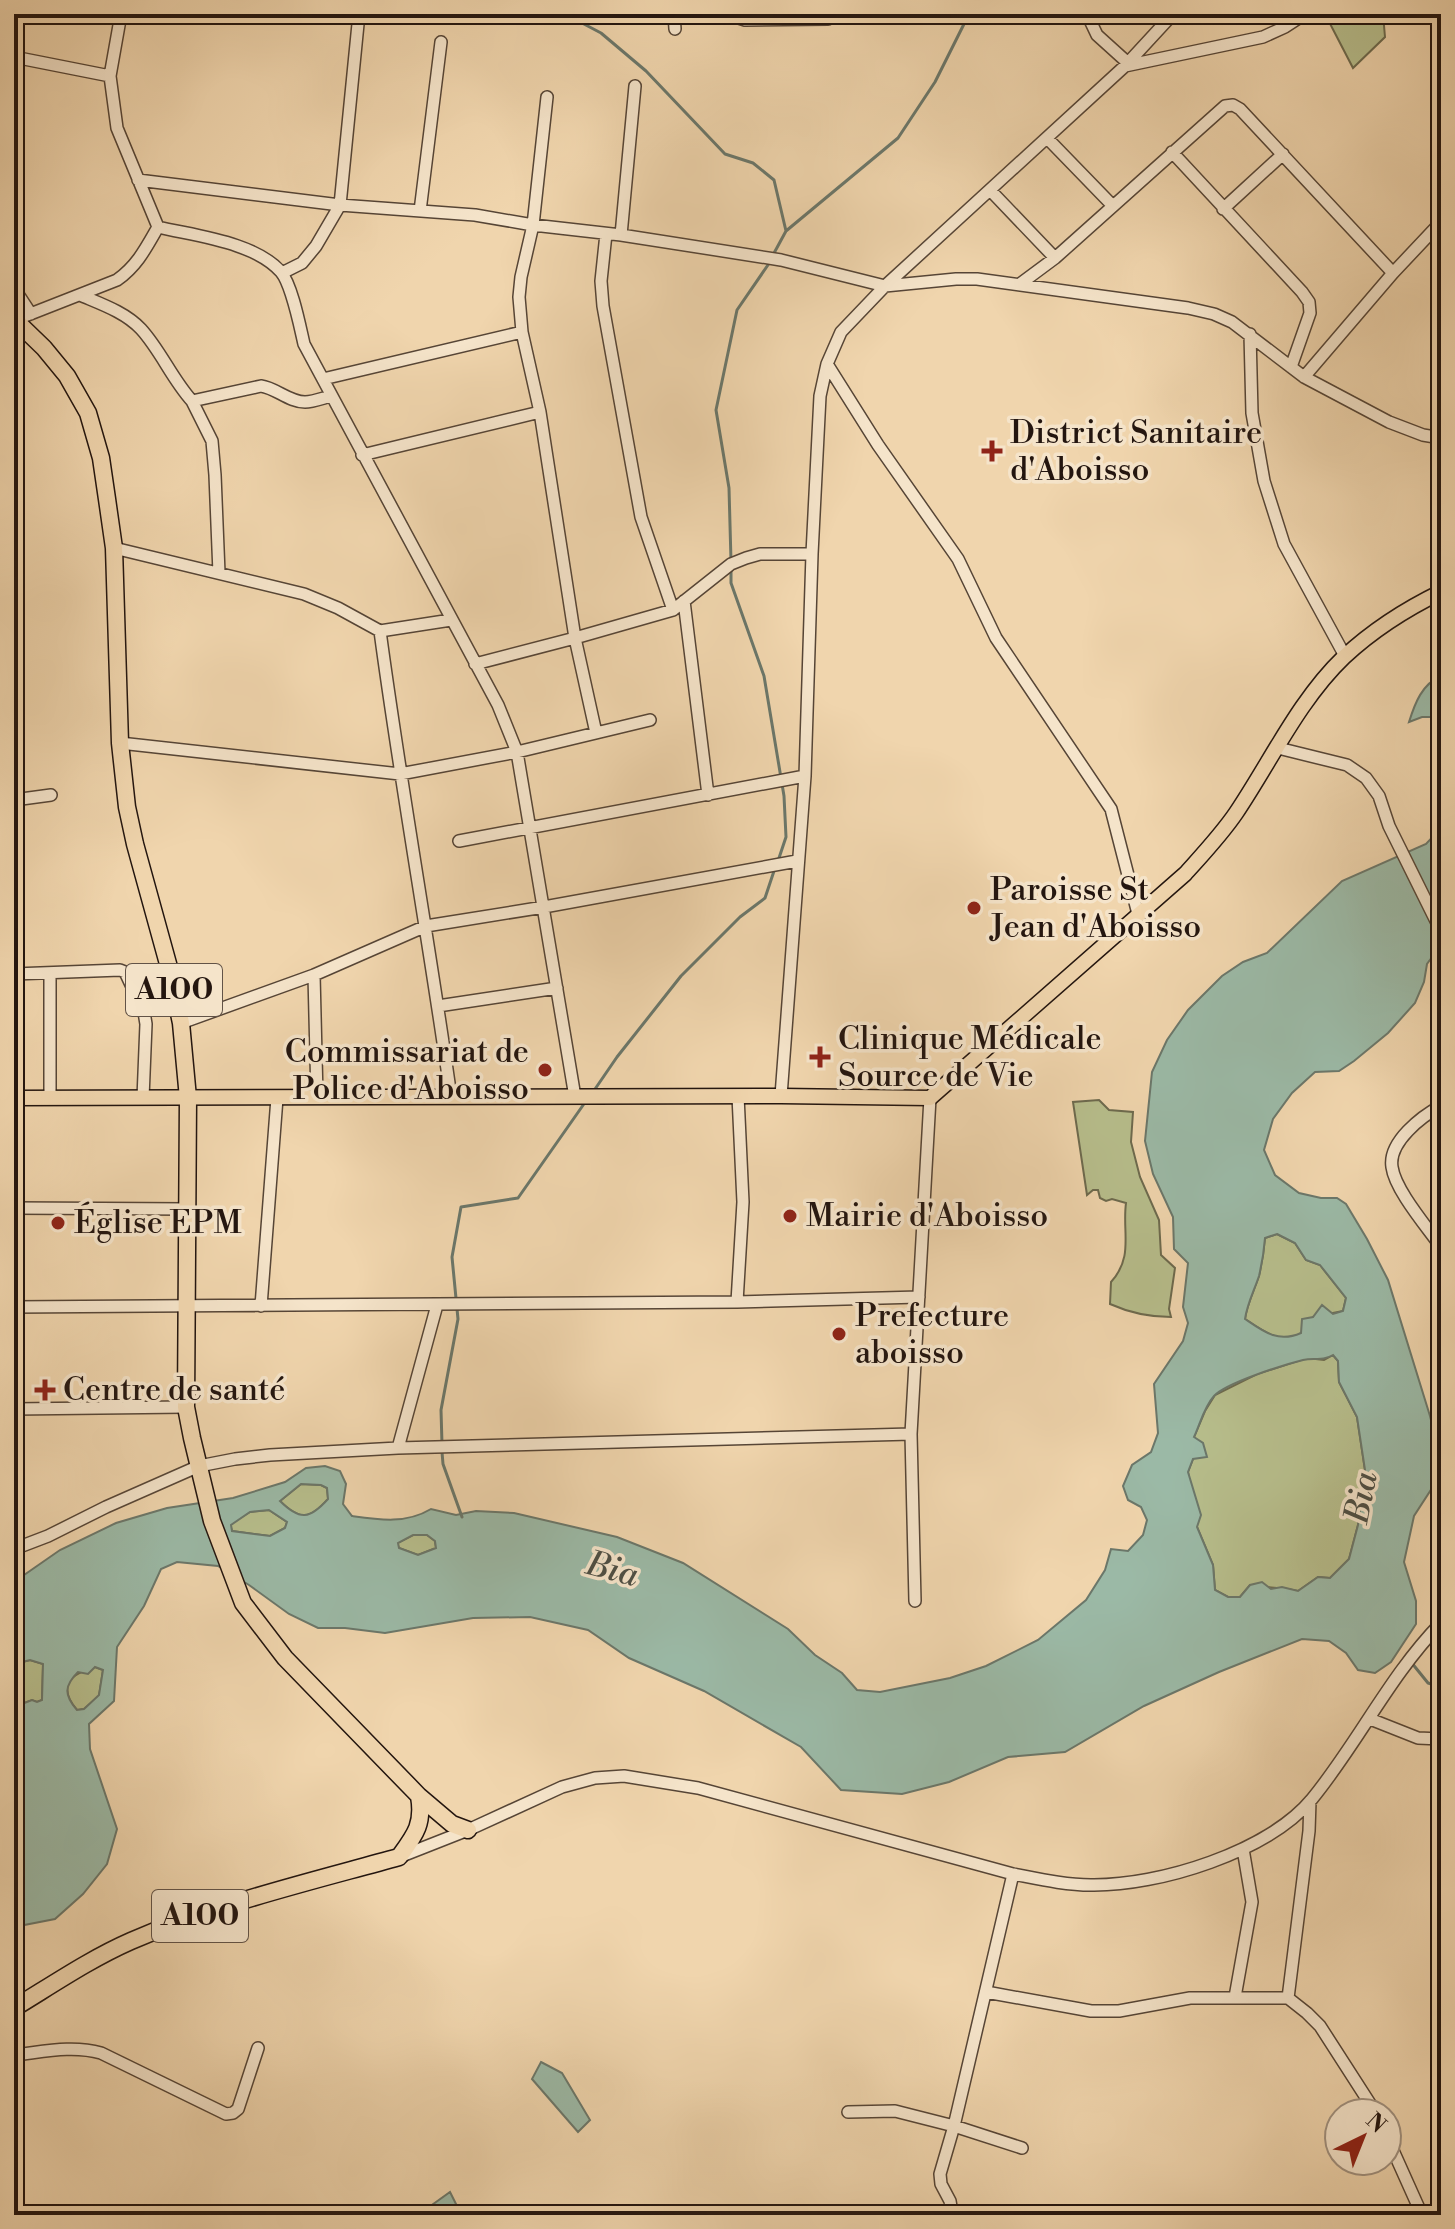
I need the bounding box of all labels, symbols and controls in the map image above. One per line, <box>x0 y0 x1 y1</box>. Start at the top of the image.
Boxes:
place label: District Sanitaire d'Aboisso <box>1010 413 1262 490</box>
marker: District Sanitaire d'Aboisso <box>981 440 1003 462</box>
place label: Paroisse St Jean d'Aboisso <box>989 870 1201 947</box>
marker: Paroisse St Jean d'Aboisso <box>965 899 983 917</box>
road number: A100 <box>126 964 222 1016</box>
place label: Clinique Médicale Source de Vie <box>838 1019 1102 1096</box>
place label: Commissariat de Police d'Aboisso <box>285 1032 529 1109</box>
marker: Clinique Médicale Source de Vie <box>809 1046 831 1068</box>
marker: Commissariat de Police d'Aboisso <box>536 1061 554 1079</box>
place label: Mairie d'Aboisso <box>806 1196 1048 1236</box>
place label: Église EPM <box>74 1201 242 1243</box>
marker: Mairie d'Aboisso <box>781 1207 799 1225</box>
marker: Église EPM <box>49 1214 67 1232</box>
place label: Prefecture aboisso <box>855 1296 1009 1373</box>
marker: Prefecture aboisso <box>830 1325 848 1343</box>
place label: Centre de santé <box>63 1370 285 1410</box>
marker: Centre de santé <box>34 1379 56 1401</box>
water label: Bia <box>1336 1468 1388 1529</box>
water label: Bia <box>580 1543 643 1597</box>
road number: A100 <box>152 1890 248 1942</box>
north arrow <box>1323 2097 1403 2177</box>
text: N <box>1360 2108 1392 2140</box>

